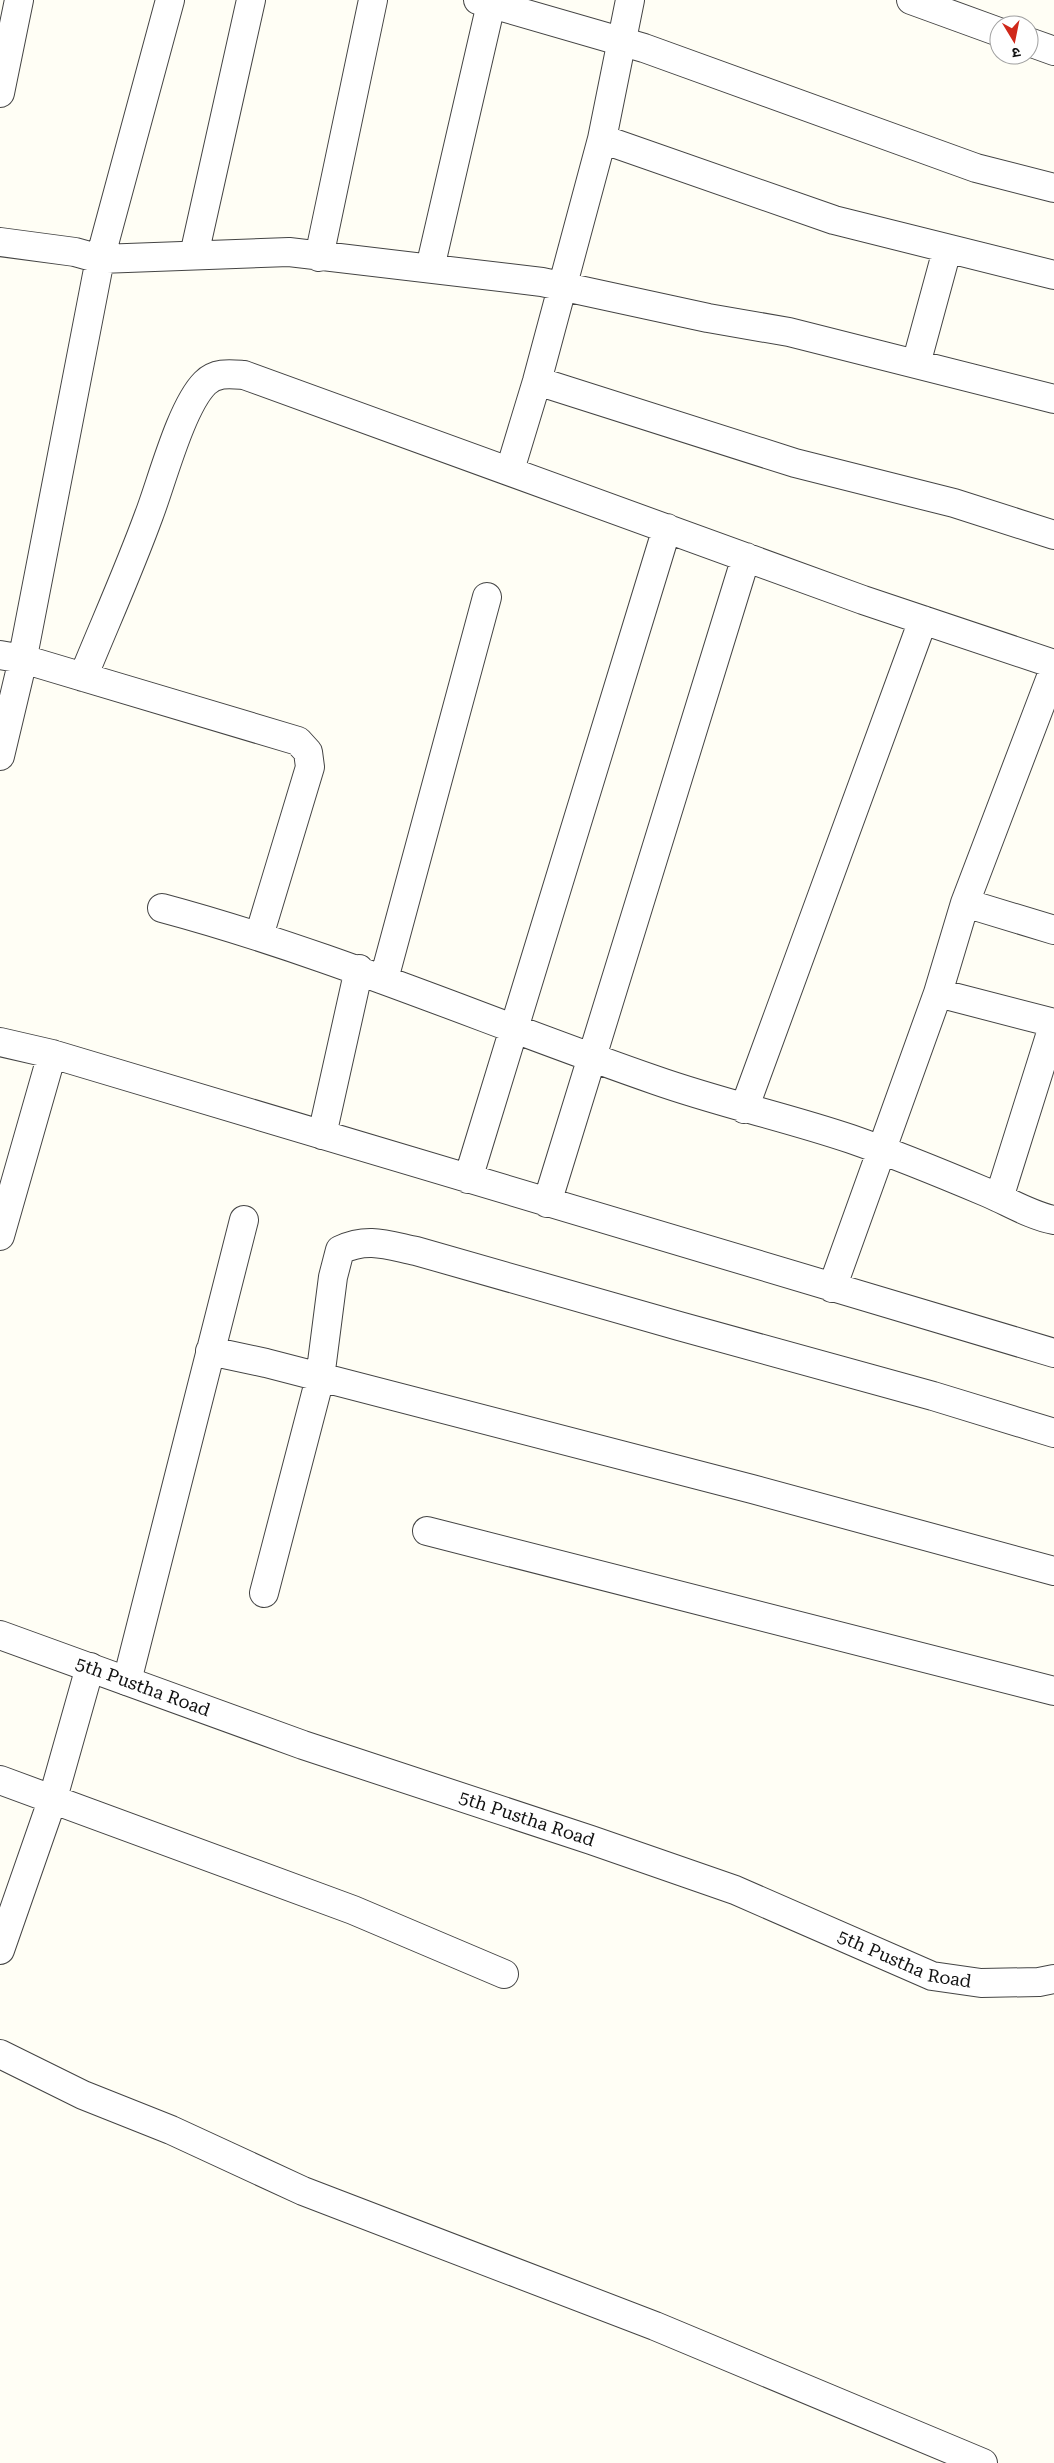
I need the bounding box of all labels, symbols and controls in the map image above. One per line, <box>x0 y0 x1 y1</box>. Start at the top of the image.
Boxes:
north arrow <box>989 15 1039 65</box>
text: उ <box>1010 44 1022 62</box>
street label: 5th Pustha Road <box>73 1652 214 1721</box>
street label: 5th Pustha Road <box>456 1786 598 1851</box>
street label: 5th Pustha Road <box>835 1925 973 1992</box>

